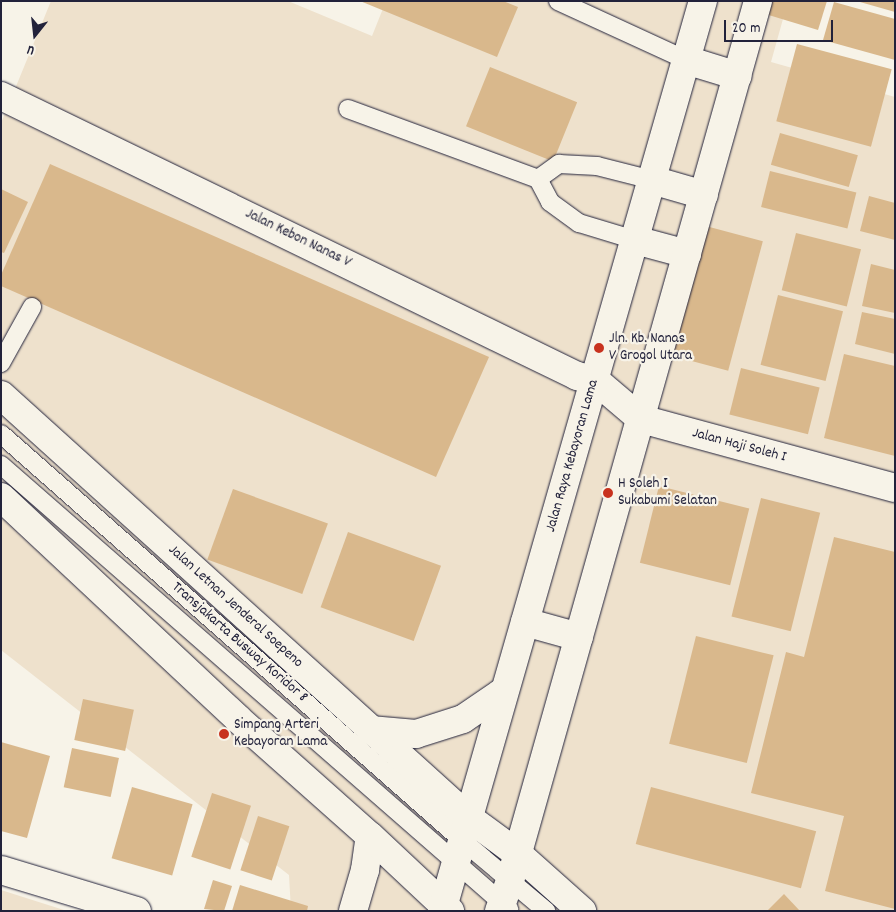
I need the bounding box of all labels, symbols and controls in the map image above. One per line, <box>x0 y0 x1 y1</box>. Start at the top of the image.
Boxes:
north arrow <box>10 10 60 60</box>
scale bar <box>726 10 835 42</box>
text: 20 m <box>732 18 760 40</box>
text: U <box>25 39 37 60</box>
street label: Jalan Kebon Nanas V <box>242 206 354 272</box>
place label: Jln. Kb. Nanas V Grogol Utara <box>609 330 692 365</box>
marker: Jln. Kb. Nanas V Grogol Utara <box>593 342 605 354</box>
street label: Jalan Raya Kebayoran Lama <box>543 378 603 534</box>
street label: Jalan Haji Soleh I <box>690 425 788 467</box>
place label: H Soleh I Sukabumi Selatan <box>618 475 717 510</box>
marker: H Soleh I Sukabumi Selatan <box>602 487 614 499</box>
street label: Jalan Letnan Jenderal Soepeno <box>164 542 306 672</box>
street label: Transjakarta Busway Koridor 8 <box>167 579 311 707</box>
place label: Simpang Arteri Kebayoran Lama <box>234 716 327 751</box>
marker: Simpang Arteri Kebayoran Lama <box>218 728 230 740</box>

